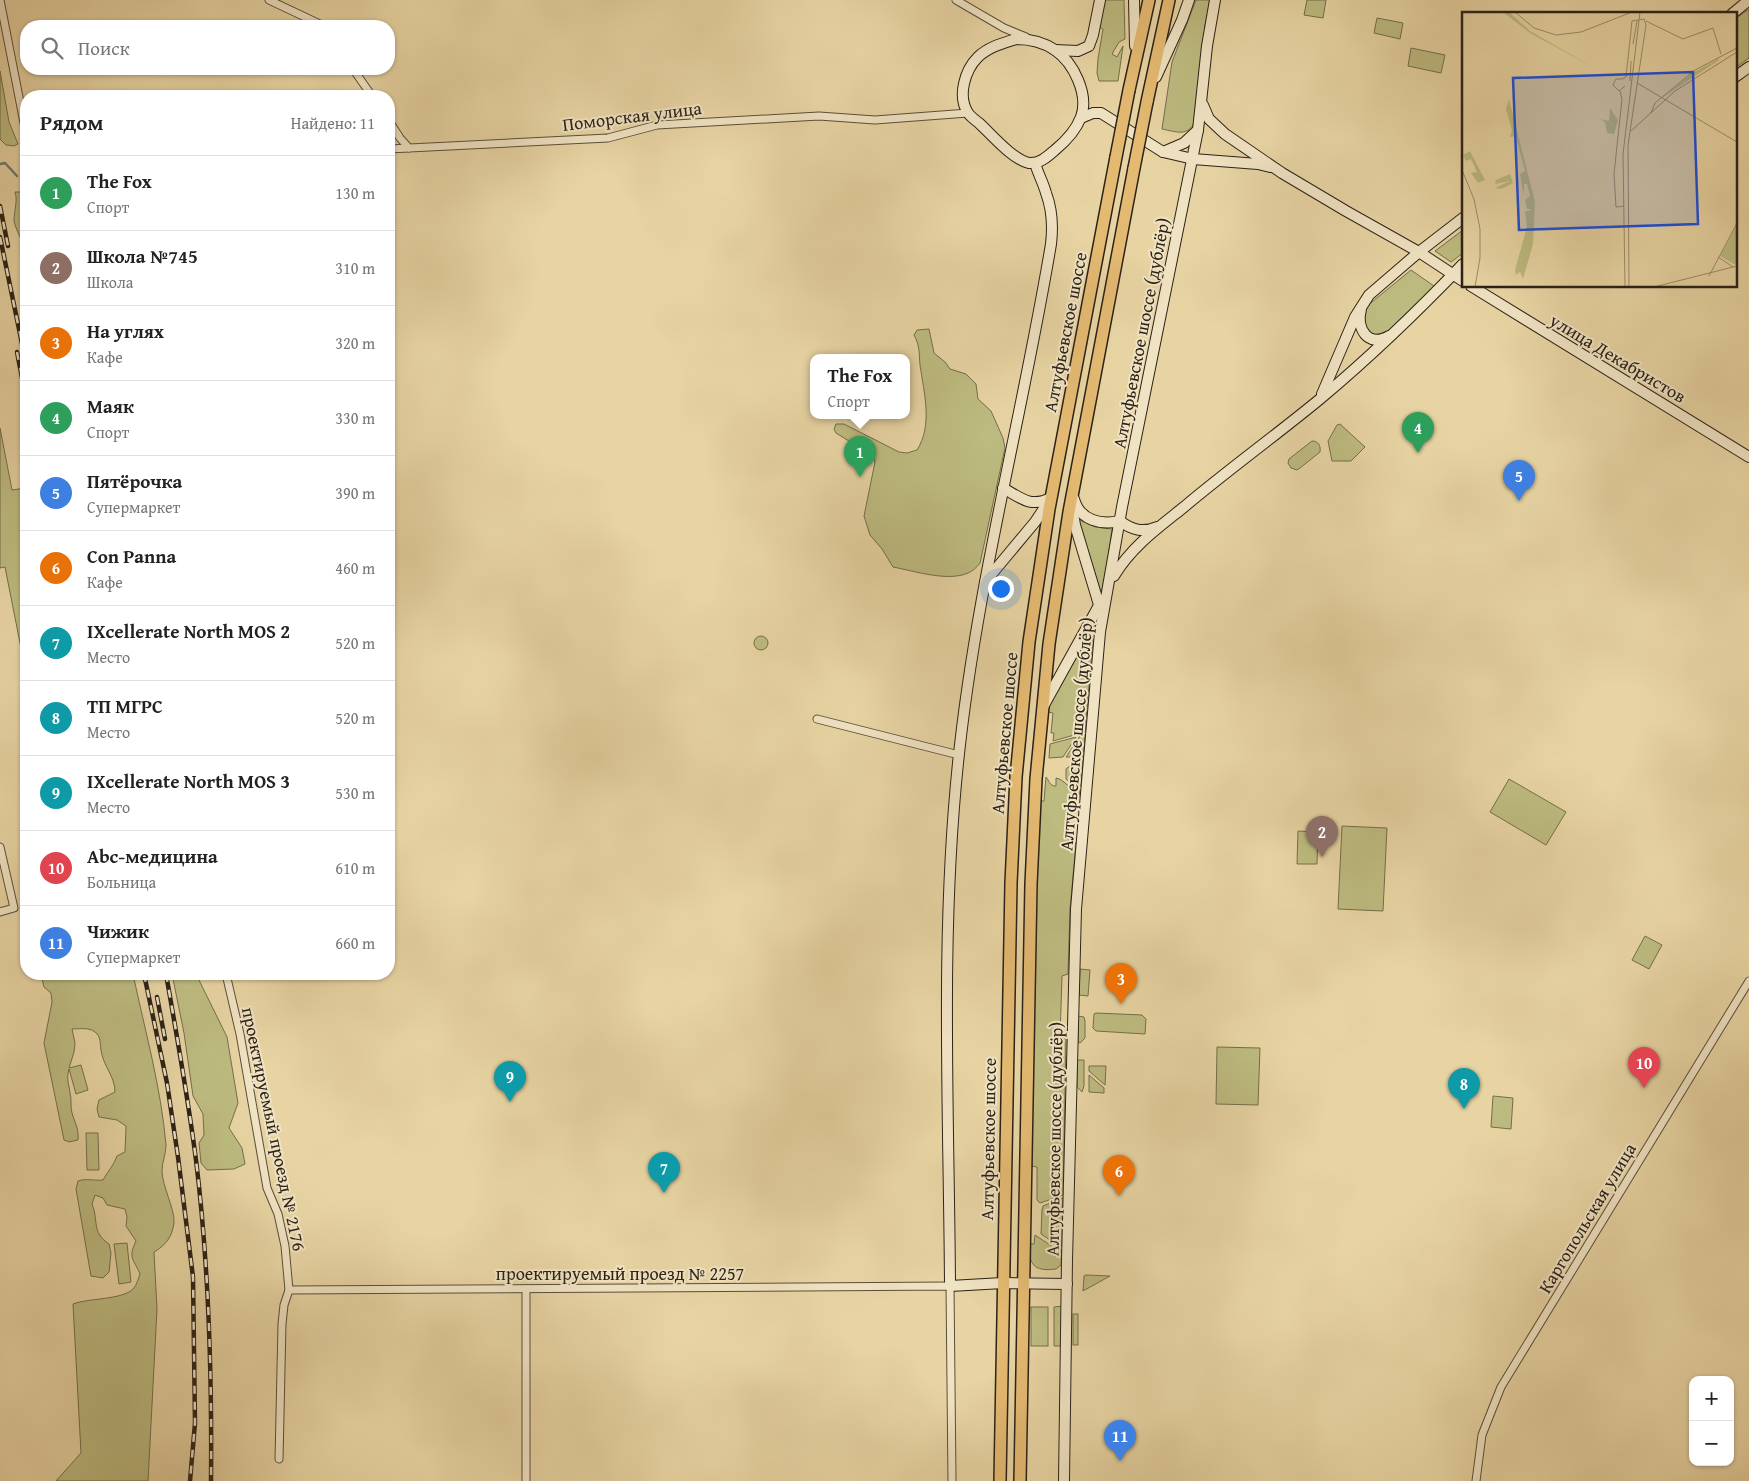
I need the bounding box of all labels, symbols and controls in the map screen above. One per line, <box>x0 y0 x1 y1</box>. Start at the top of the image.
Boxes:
inset map <box>1462 12 1736 288</box>
search box <box>20 20 395 75</box>
icon: search <box>38 34 66 62</box>
text: Поиск <box>78 34 130 62</box>
street label: Поморская улица <box>561 94 704 138</box>
text: Рядом <box>40 107 103 138</box>
text: Найдено: 11 <box>291 111 375 135</box>
text: The Fox <box>87 167 152 195</box>
text: 1 <box>52 181 60 205</box>
text: 130 m <box>335 181 375 205</box>
text: Спорт <box>87 195 129 219</box>
street label: Алтуфьевское шоссе (дублёр) <box>1105 215 1177 451</box>
text: Школа №745 <box>87 242 198 270</box>
street label: Алтуфьевское шоссе <box>1036 250 1094 414</box>
text: 2 <box>52 256 60 280</box>
text: 310 m <box>335 256 375 280</box>
text: Школа <box>87 270 133 294</box>
street label: улица Декабристов <box>1544 306 1691 410</box>
text: На углях <box>87 317 164 345</box>
text: 3 <box>52 331 60 355</box>
text: 320 m <box>335 331 375 355</box>
text: Кафе <box>87 345 123 369</box>
popup <box>810 354 910 419</box>
text: The Fox <box>828 361 892 389</box>
text: Спорт <box>828 389 870 413</box>
text: Маяк <box>87 392 134 420</box>
text: 4 <box>52 406 60 430</box>
text: 330 m <box>335 406 375 430</box>
pin: 4 <box>1402 412 1434 453</box>
text: Спорт <box>87 420 129 444</box>
pin: 1 <box>844 436 876 477</box>
pin: 5 <box>1503 460 1535 501</box>
text: Пятёрочка <box>87 467 182 495</box>
text: 5 <box>52 481 60 505</box>
text: 390 m <box>335 481 375 505</box>
text: Супермаркет <box>87 495 180 519</box>
text: Con Panna <box>87 542 176 570</box>
text: 6 <box>52 556 60 580</box>
text: 460 m <box>335 556 375 580</box>
text: Кафе <box>87 570 123 594</box>
your location <box>988 576 1014 602</box>
street label: Алтуфьевское шоссе (дублёр) <box>1052 616 1100 852</box>
text: IXcellerate North MOS 2 <box>87 617 290 645</box>
text: 7 <box>52 631 60 655</box>
text: 520 m <box>335 631 375 655</box>
text: Место <box>87 645 130 669</box>
street label: Алтуфьевское шоссе <box>983 651 1025 815</box>
text: ТП МГРС <box>87 692 163 720</box>
text: 8 <box>52 706 60 730</box>
text: 520 m <box>335 706 375 730</box>
text: Место <box>87 720 130 744</box>
text: IXcellerate North MOS 3 <box>87 767 290 795</box>
text: 9 <box>52 781 60 805</box>
text: 530 m <box>335 781 375 805</box>
text: Место <box>87 795 130 819</box>
pin: 2 <box>1306 816 1338 857</box>
text: Abc-медицина <box>87 842 218 870</box>
text: 10 <box>48 856 64 880</box>
text: 610 m <box>335 856 375 880</box>
text: Больница <box>87 870 156 894</box>
text: Чижик <box>87 917 149 945</box>
text: 11 <box>48 931 64 955</box>
text: 660 m <box>335 931 375 955</box>
text: Супермаркет <box>87 945 180 969</box>
pin: 3 <box>1105 963 1137 1004</box>
street label: проектируемый проезд № 2176 <box>235 1005 313 1253</box>
street label: Алтуфьевское шоссе (дублёр) <box>1038 1022 1070 1256</box>
pin: 10 <box>1628 1047 1660 1088</box>
street label: Алтуфьевское шоссе <box>973 1057 1003 1221</box>
pin: 9 <box>494 1061 526 1102</box>
pin: 8 <box>1448 1068 1480 1109</box>
street label: Каргопольская улица <box>1531 1137 1643 1298</box>
pin: 7 <box>648 1152 680 1193</box>
pin: 6 <box>1103 1155 1135 1196</box>
street label: проектируемый проезд № 2257 <box>496 1260 744 1287</box>
map controls <box>1689 1376 1734 1466</box>
button: + <box>1689 1376 1734 1421</box>
pin: 11 <box>1104 1420 1136 1461</box>
button: − <box>1689 1421 1734 1466</box>

